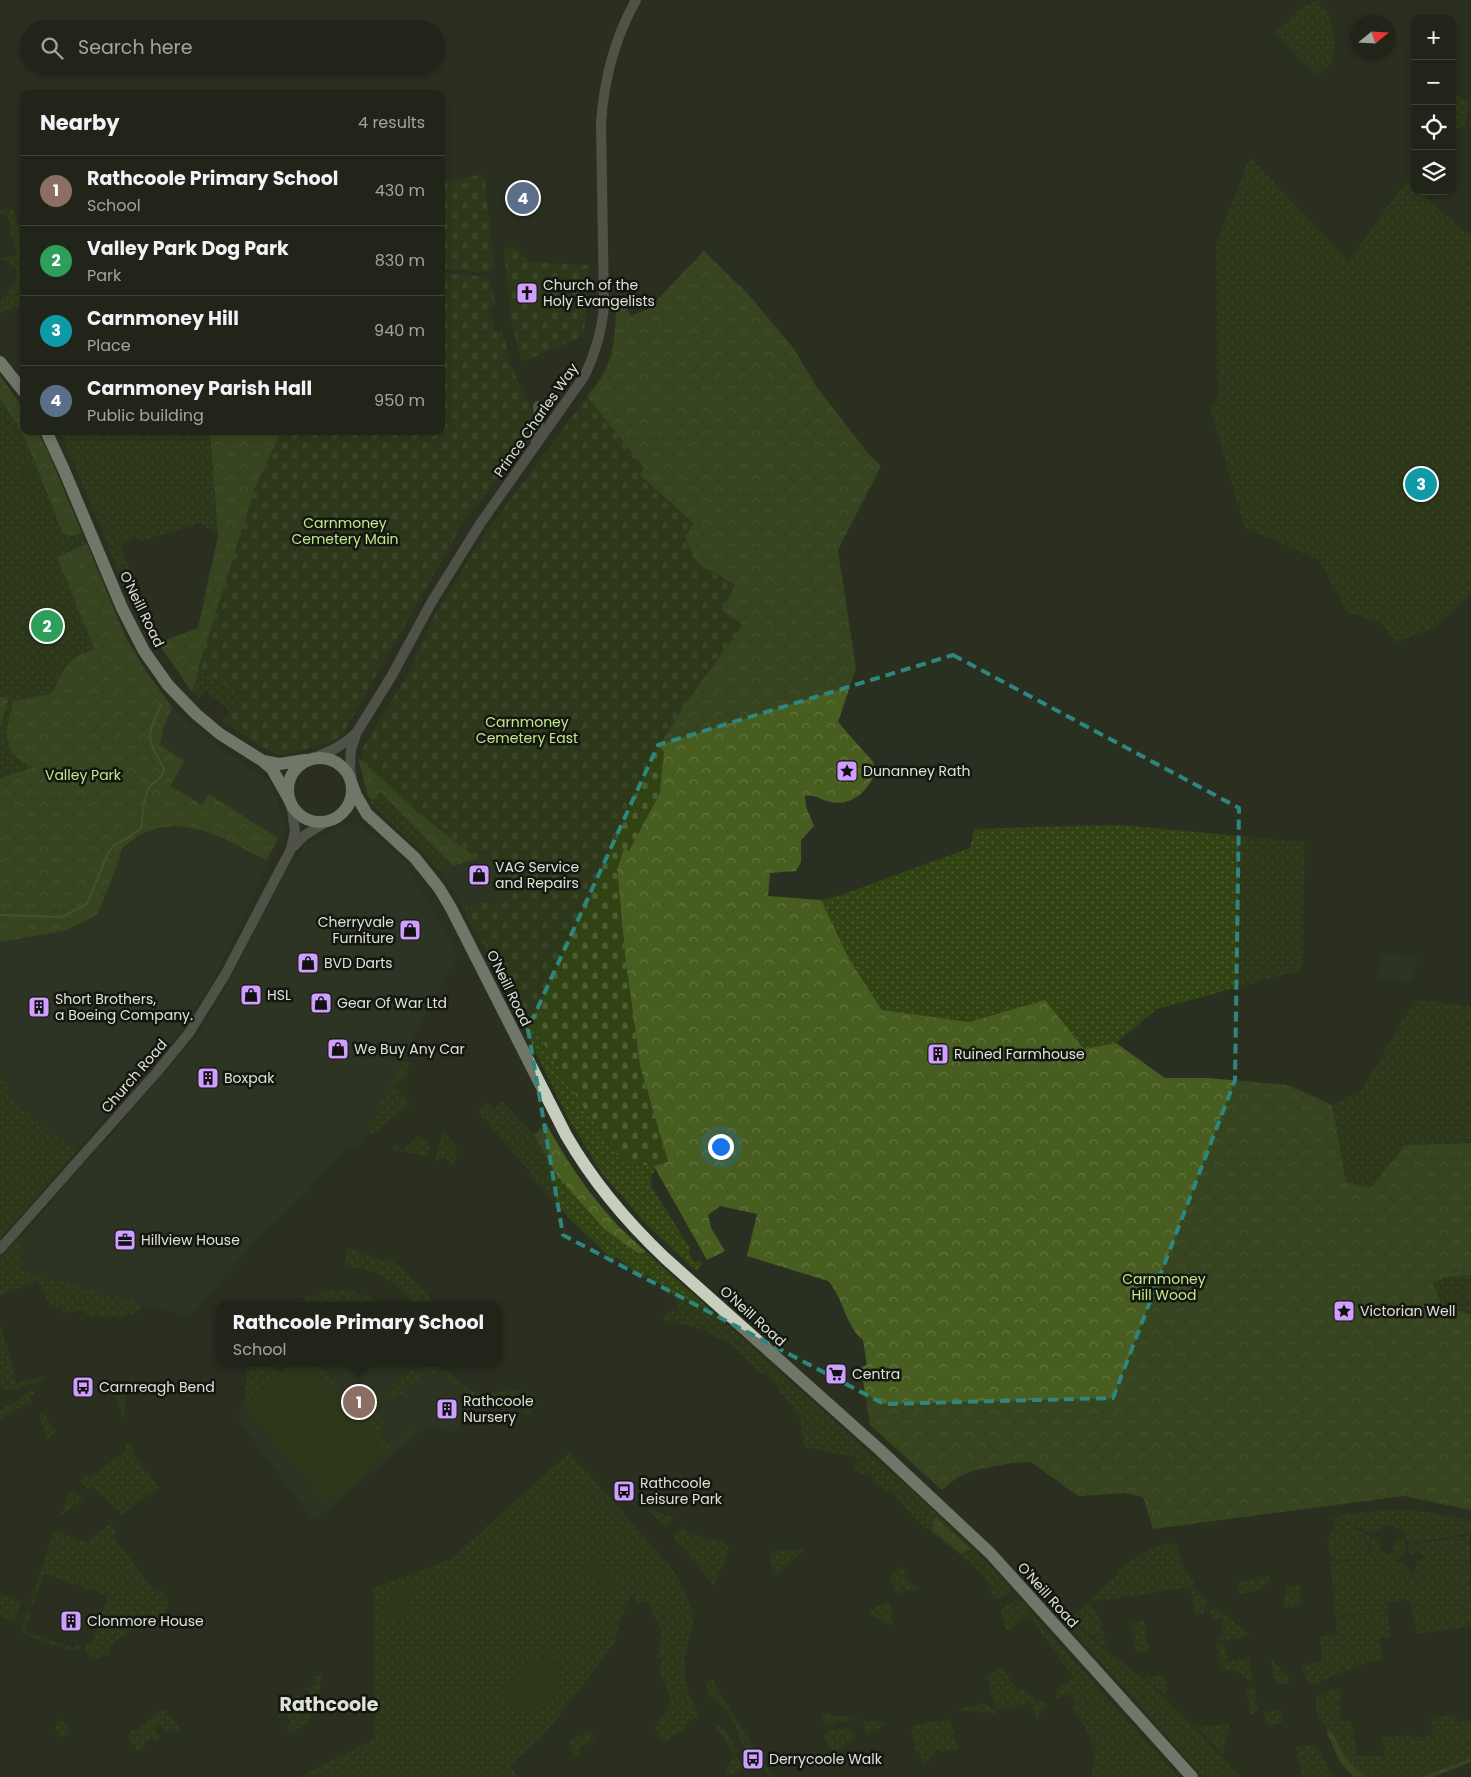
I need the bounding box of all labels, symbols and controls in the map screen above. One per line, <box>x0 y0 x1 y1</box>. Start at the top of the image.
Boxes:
north arrow <box>1351 15 1396 60</box>
map controls <box>1411 15 1456 195</box>
button: + <box>1411 15 1456 60</box>
search box <box>20 20 445 75</box>
icon: search <box>38 34 66 62</box>
text: Search here <box>78 34 192 61</box>
button: − <box>1411 60 1456 105</box>
button: locate <box>1411 105 1456 150</box>
text: Nearby <box>40 108 120 137</box>
text: 4 results <box>358 111 425 134</box>
button: layers <box>1411 150 1456 195</box>
text: Rathcoole Primary School <box>87 165 338 192</box>
text: 1 <box>53 179 59 202</box>
text: 430 m <box>375 179 425 202</box>
pin: 4 <box>507 179 539 217</box>
text: School <box>87 194 141 217</box>
text: Valley Park Dog Park <box>87 235 289 262</box>
text: 2 <box>51 249 61 272</box>
text: 830 m <box>375 249 425 272</box>
text: Park <box>87 264 121 287</box>
place label: Church of the Holy Evangelists <box>543 275 655 311</box>
church icon: Church of the Holy Evangelists <box>515 281 539 305</box>
text: Carnmoney Hill <box>87 305 239 332</box>
text: 3 <box>51 319 61 342</box>
text: 940 m <box>374 319 425 342</box>
text: Place <box>87 334 131 357</box>
street label: Prince Charles Way <box>489 359 583 481</box>
text: Carnmoney Parish Hall <box>87 375 312 402</box>
text: 4 <box>51 389 61 412</box>
text: 950 m <box>374 389 425 412</box>
text: Public building <box>87 404 204 427</box>
pin: 3 <box>1405 465 1437 503</box>
park label: Carnmoney Cemetery Main <box>291 513 399 549</box>
street label: O'Neill Road <box>115 568 169 650</box>
pin: 2 <box>31 607 63 645</box>
park label: Carnmoney Cemetery East <box>476 712 578 748</box>
place icon: Dunanney Rath <box>835 759 859 783</box>
place label: Dunanney Rath <box>863 761 971 781</box>
park label: Valley Park <box>45 765 122 785</box>
place label: VAG Service and Repairs <box>495 857 579 893</box>
shop icon: VAG Service and Repairs <box>467 863 491 887</box>
place label: Cherryvale Furniture <box>318 912 394 948</box>
shop icon: Cherryvale Furniture <box>398 918 422 942</box>
street label: O'Neill Road <box>482 947 536 1029</box>
shop icon: BVD Darts <box>296 951 320 975</box>
place label: BVD Darts <box>324 953 393 973</box>
shop icon: HSL <box>239 983 263 1007</box>
place label: HSL <box>267 985 291 1005</box>
place label: Short Brothers, a Boeing Company. <box>55 989 193 1025</box>
shop icon: Gear Of War Ltd <box>309 991 333 1015</box>
place label: Gear Of War Ltd <box>337 993 447 1013</box>
building icon: Short Brothers, a Boeing Company. <box>27 995 51 1019</box>
street label: Church Road <box>96 1035 172 1117</box>
shop icon: We Buy Any Car <box>326 1037 350 1061</box>
place label: We Buy Any Car <box>354 1039 465 1059</box>
building icon: Ruined Farmhouse <box>926 1042 950 1066</box>
place label: Ruined Farmhouse <box>954 1044 1085 1064</box>
building icon: Boxpak <box>196 1066 220 1090</box>
place label: Boxpak <box>224 1068 275 1088</box>
your location <box>708 1134 734 1160</box>
office icon: Hillview House <box>113 1228 137 1252</box>
place label: Hillview House <box>141 1230 240 1250</box>
park label: Carnmoney Hill Wood <box>1122 1269 1206 1305</box>
street label: O'Neill Road <box>716 1281 790 1351</box>
place icon: Victorian Well <box>1332 1299 1356 1323</box>
place label: Victorian Well <box>1360 1301 1456 1321</box>
popup <box>216 1302 501 1367</box>
text: Rathcoole Primary School <box>233 1309 484 1336</box>
text: School <box>233 1338 287 1361</box>
supermarket icon: Centra <box>824 1362 848 1386</box>
place label: Centra <box>852 1364 900 1384</box>
bus stop icon: Carnreagh Bend <box>71 1375 95 1399</box>
place label: Carnreagh Bend <box>99 1377 215 1397</box>
pin: 1 <box>343 1383 375 1421</box>
place label: Rathcoole Nursery <box>463 1391 534 1427</box>
building icon: Rathcoole Nursery <box>435 1397 459 1421</box>
place label: Rathcoole Leisure Park <box>640 1473 723 1509</box>
bus stop icon: Rathcoole Leisure Park <box>612 1479 636 1503</box>
street label: O'Neill Road <box>1013 1558 1083 1632</box>
building icon: Clonmore House <box>59 1609 83 1633</box>
place label: Clonmore House <box>87 1611 204 1631</box>
district label: Rathcoole <box>280 1691 379 1718</box>
bus stop icon: Derrycoole Walk <box>741 1747 765 1771</box>
place label: Derrycoole Walk <box>769 1749 883 1769</box>

